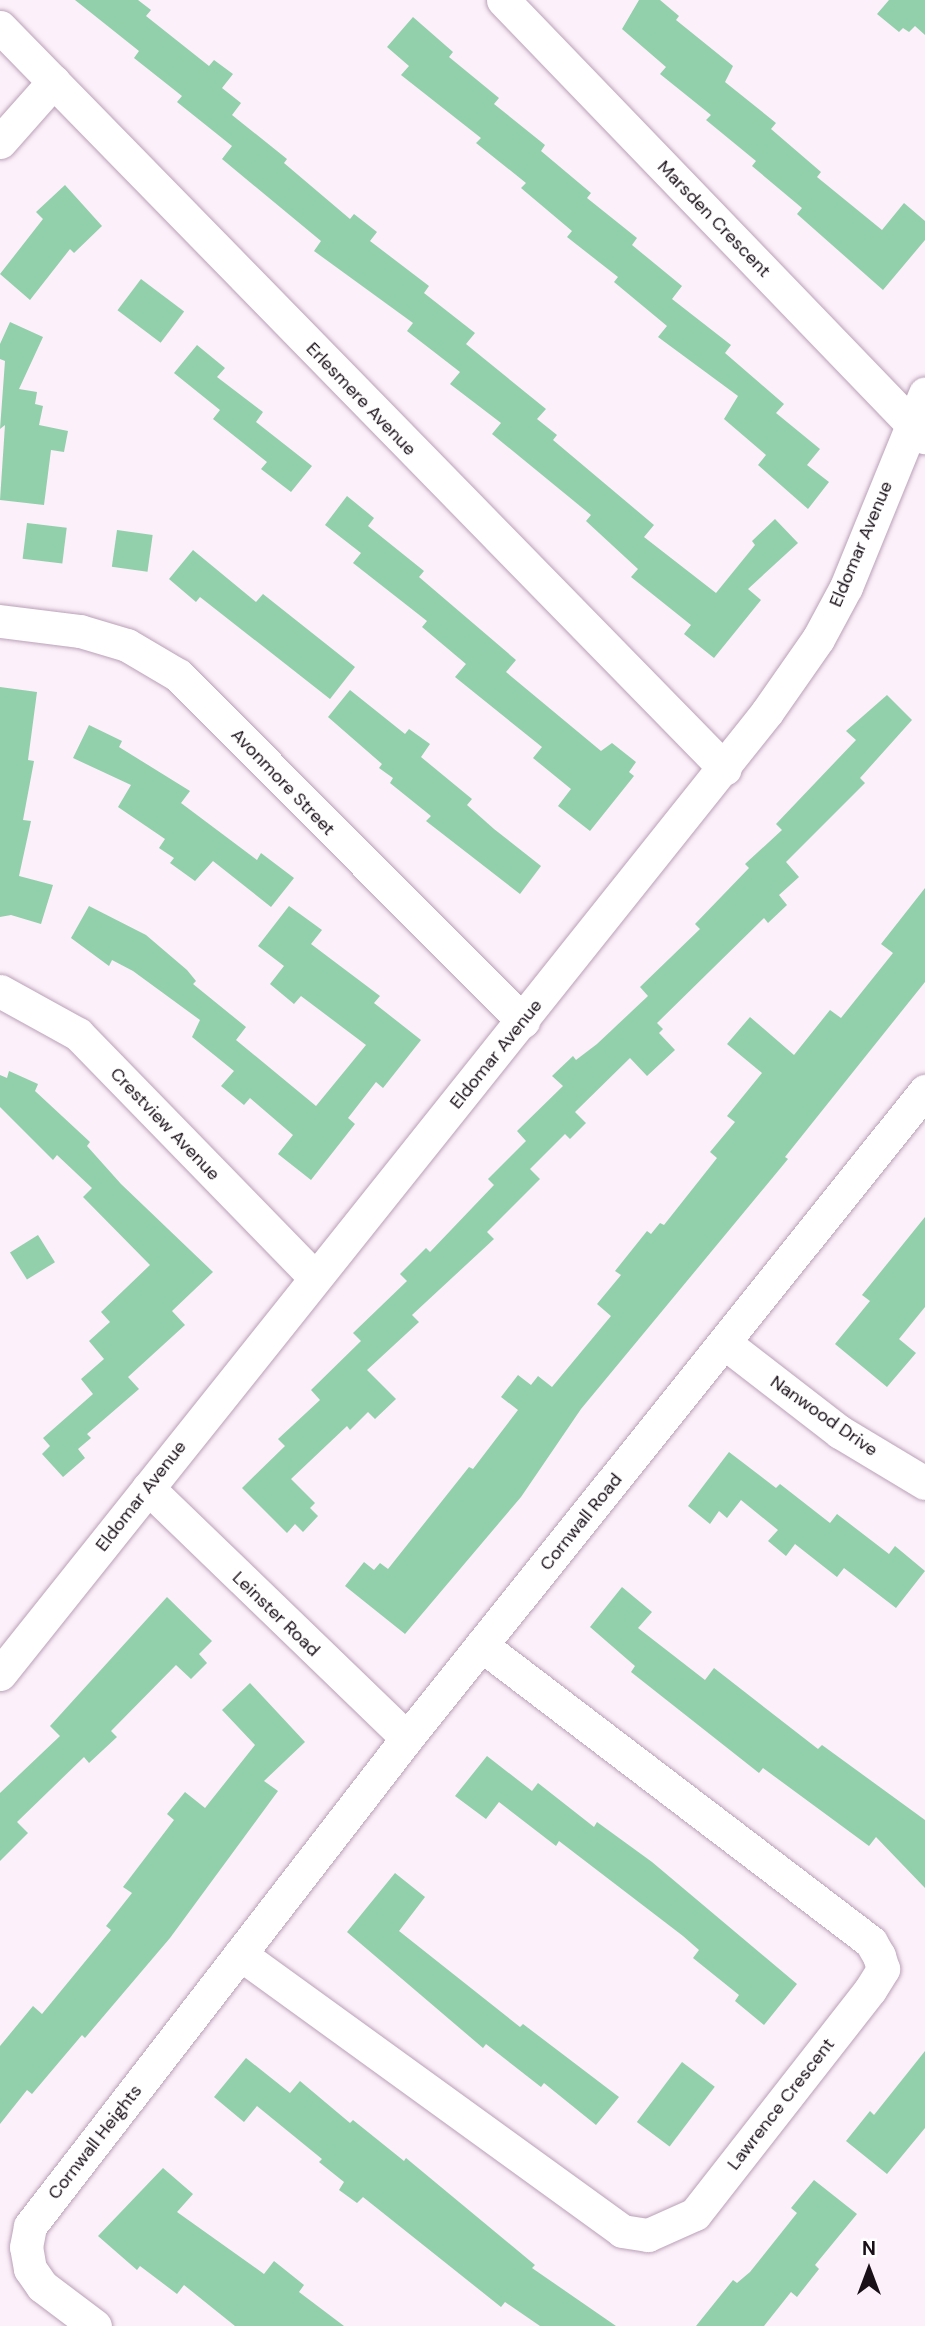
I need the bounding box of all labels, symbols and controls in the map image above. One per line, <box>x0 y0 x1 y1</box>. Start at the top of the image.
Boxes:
street label: Marsden Crescent <box>653 156 775 282</box>
street label: Erlesmere Avenue <box>302 338 420 460</box>
street label: Eldomar Avenue <box>825 478 897 610</box>
street label: Avonmore Street <box>227 724 339 840</box>
street label: Eldomar Avenue <box>445 995 547 1113</box>
street label: Crestview Avenue <box>106 1063 224 1185</box>
street label: Nanwood Drive <box>766 1371 882 1461</box>
street label: Eldomar Avenue <box>91 1436 191 1556</box>
street label: Cornwall Road <box>535 1469 627 1575</box>
street label: Leinster Road <box>228 1567 324 1661</box>
street label: Lawrence Crescent <box>723 2034 839 2174</box>
street label: Cornwall Heights <box>43 2080 147 2204</box>
north arrow <box>834 2235 904 2305</box>
text: N <box>862 2236 876 2261</box>

